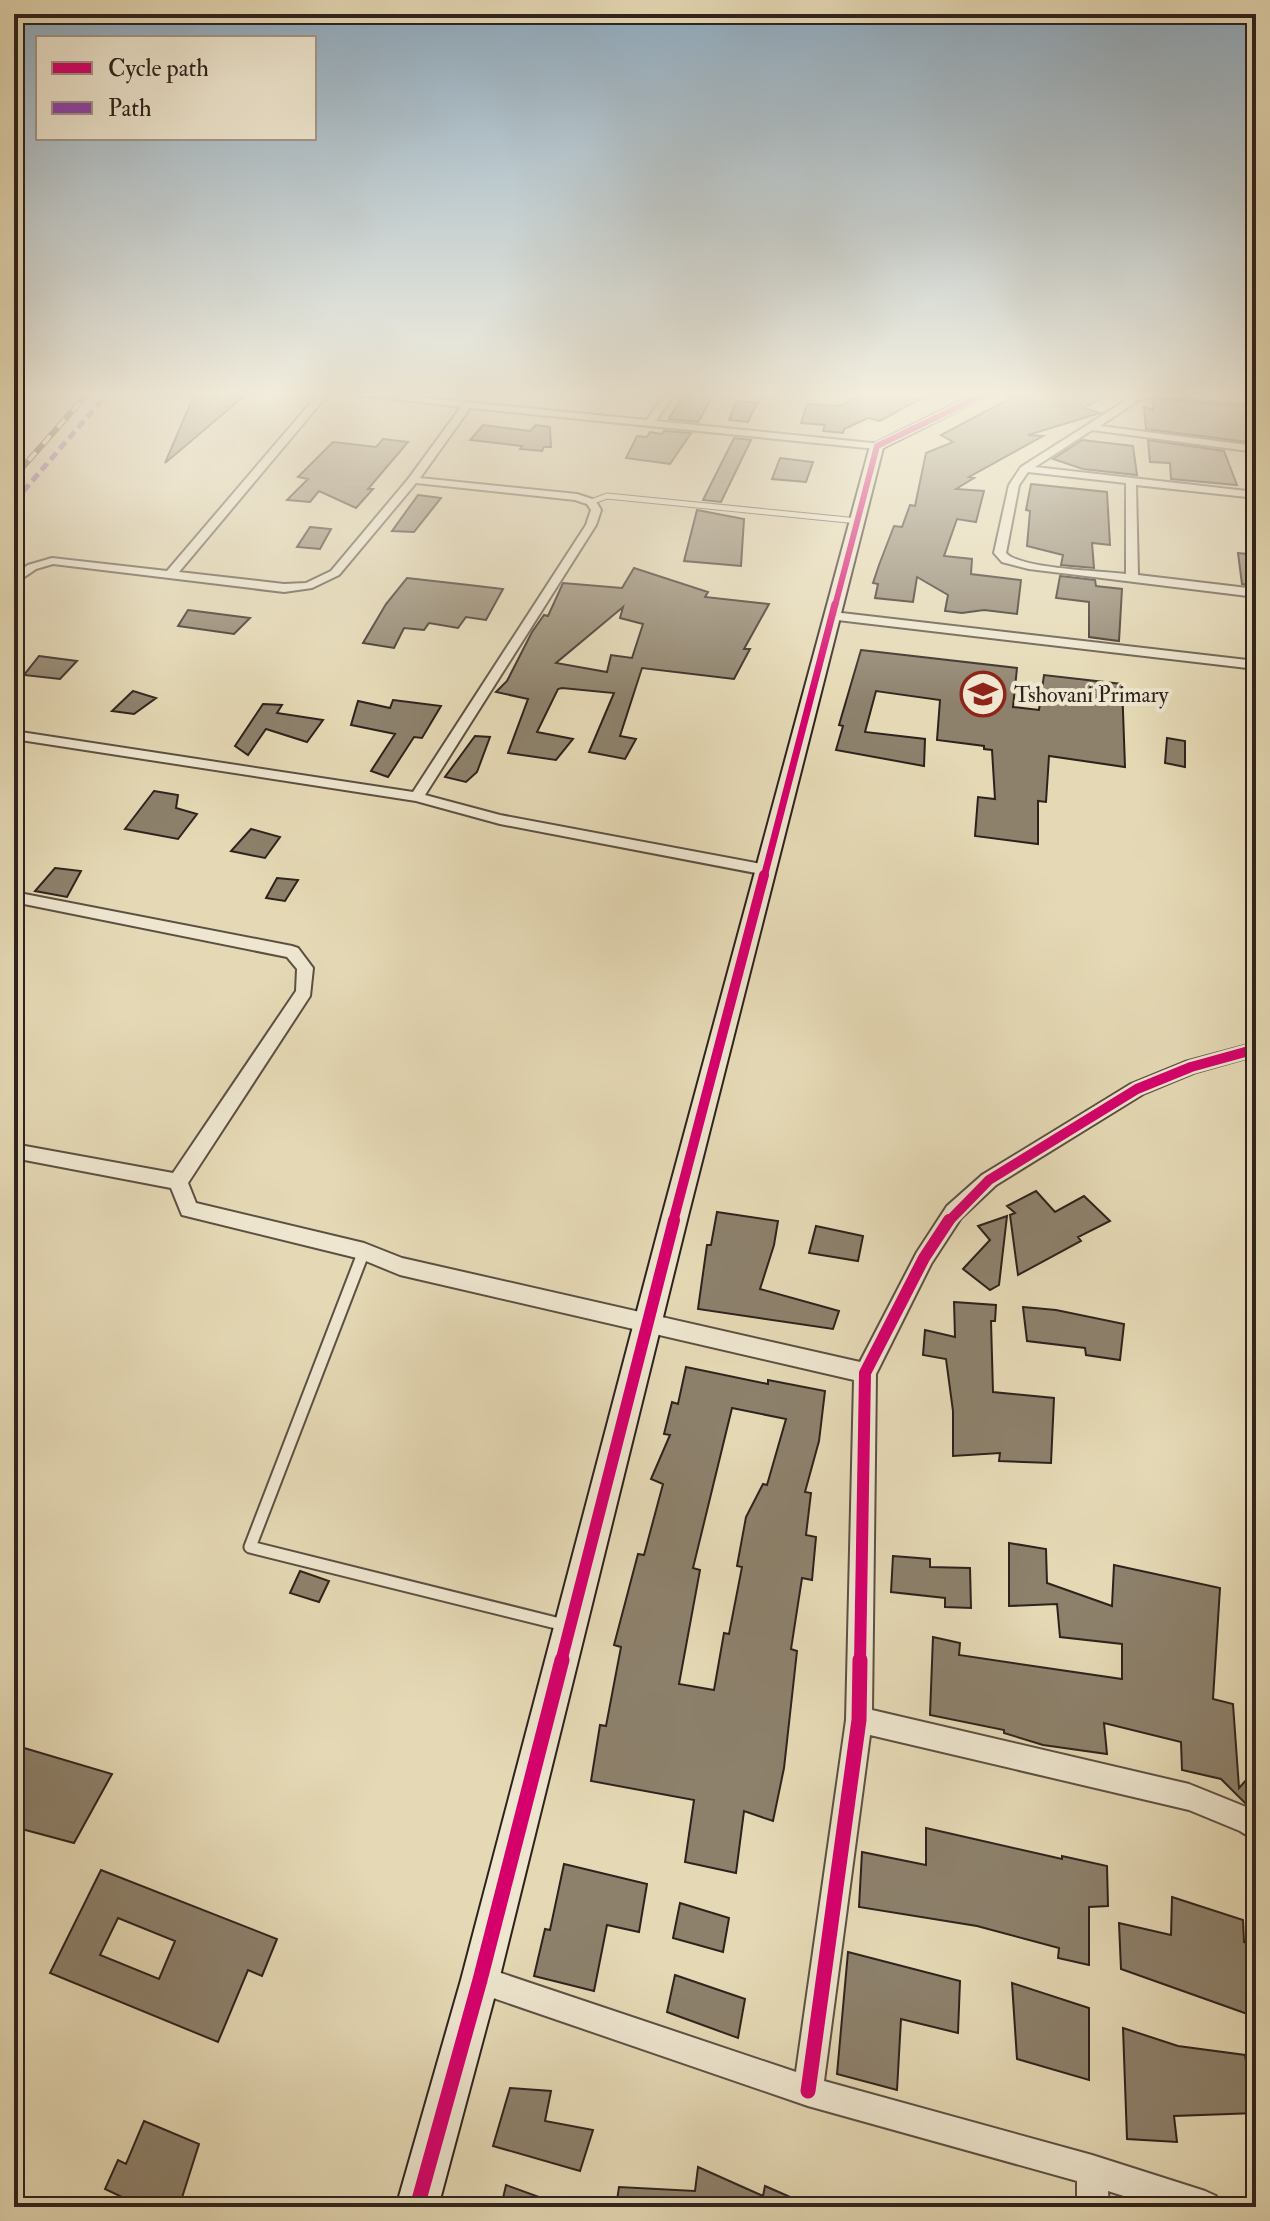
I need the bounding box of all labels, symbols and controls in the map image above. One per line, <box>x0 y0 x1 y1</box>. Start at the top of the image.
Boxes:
legend <box>36 36 316 140</box>
text: Cycle path <box>108 53 209 84</box>
text: Path <box>108 93 152 124</box>
school or university icon: Tshovani Primary <box>959 670 1007 718</box>
place label: Tshovani Primary <box>1014 681 1169 709</box>

